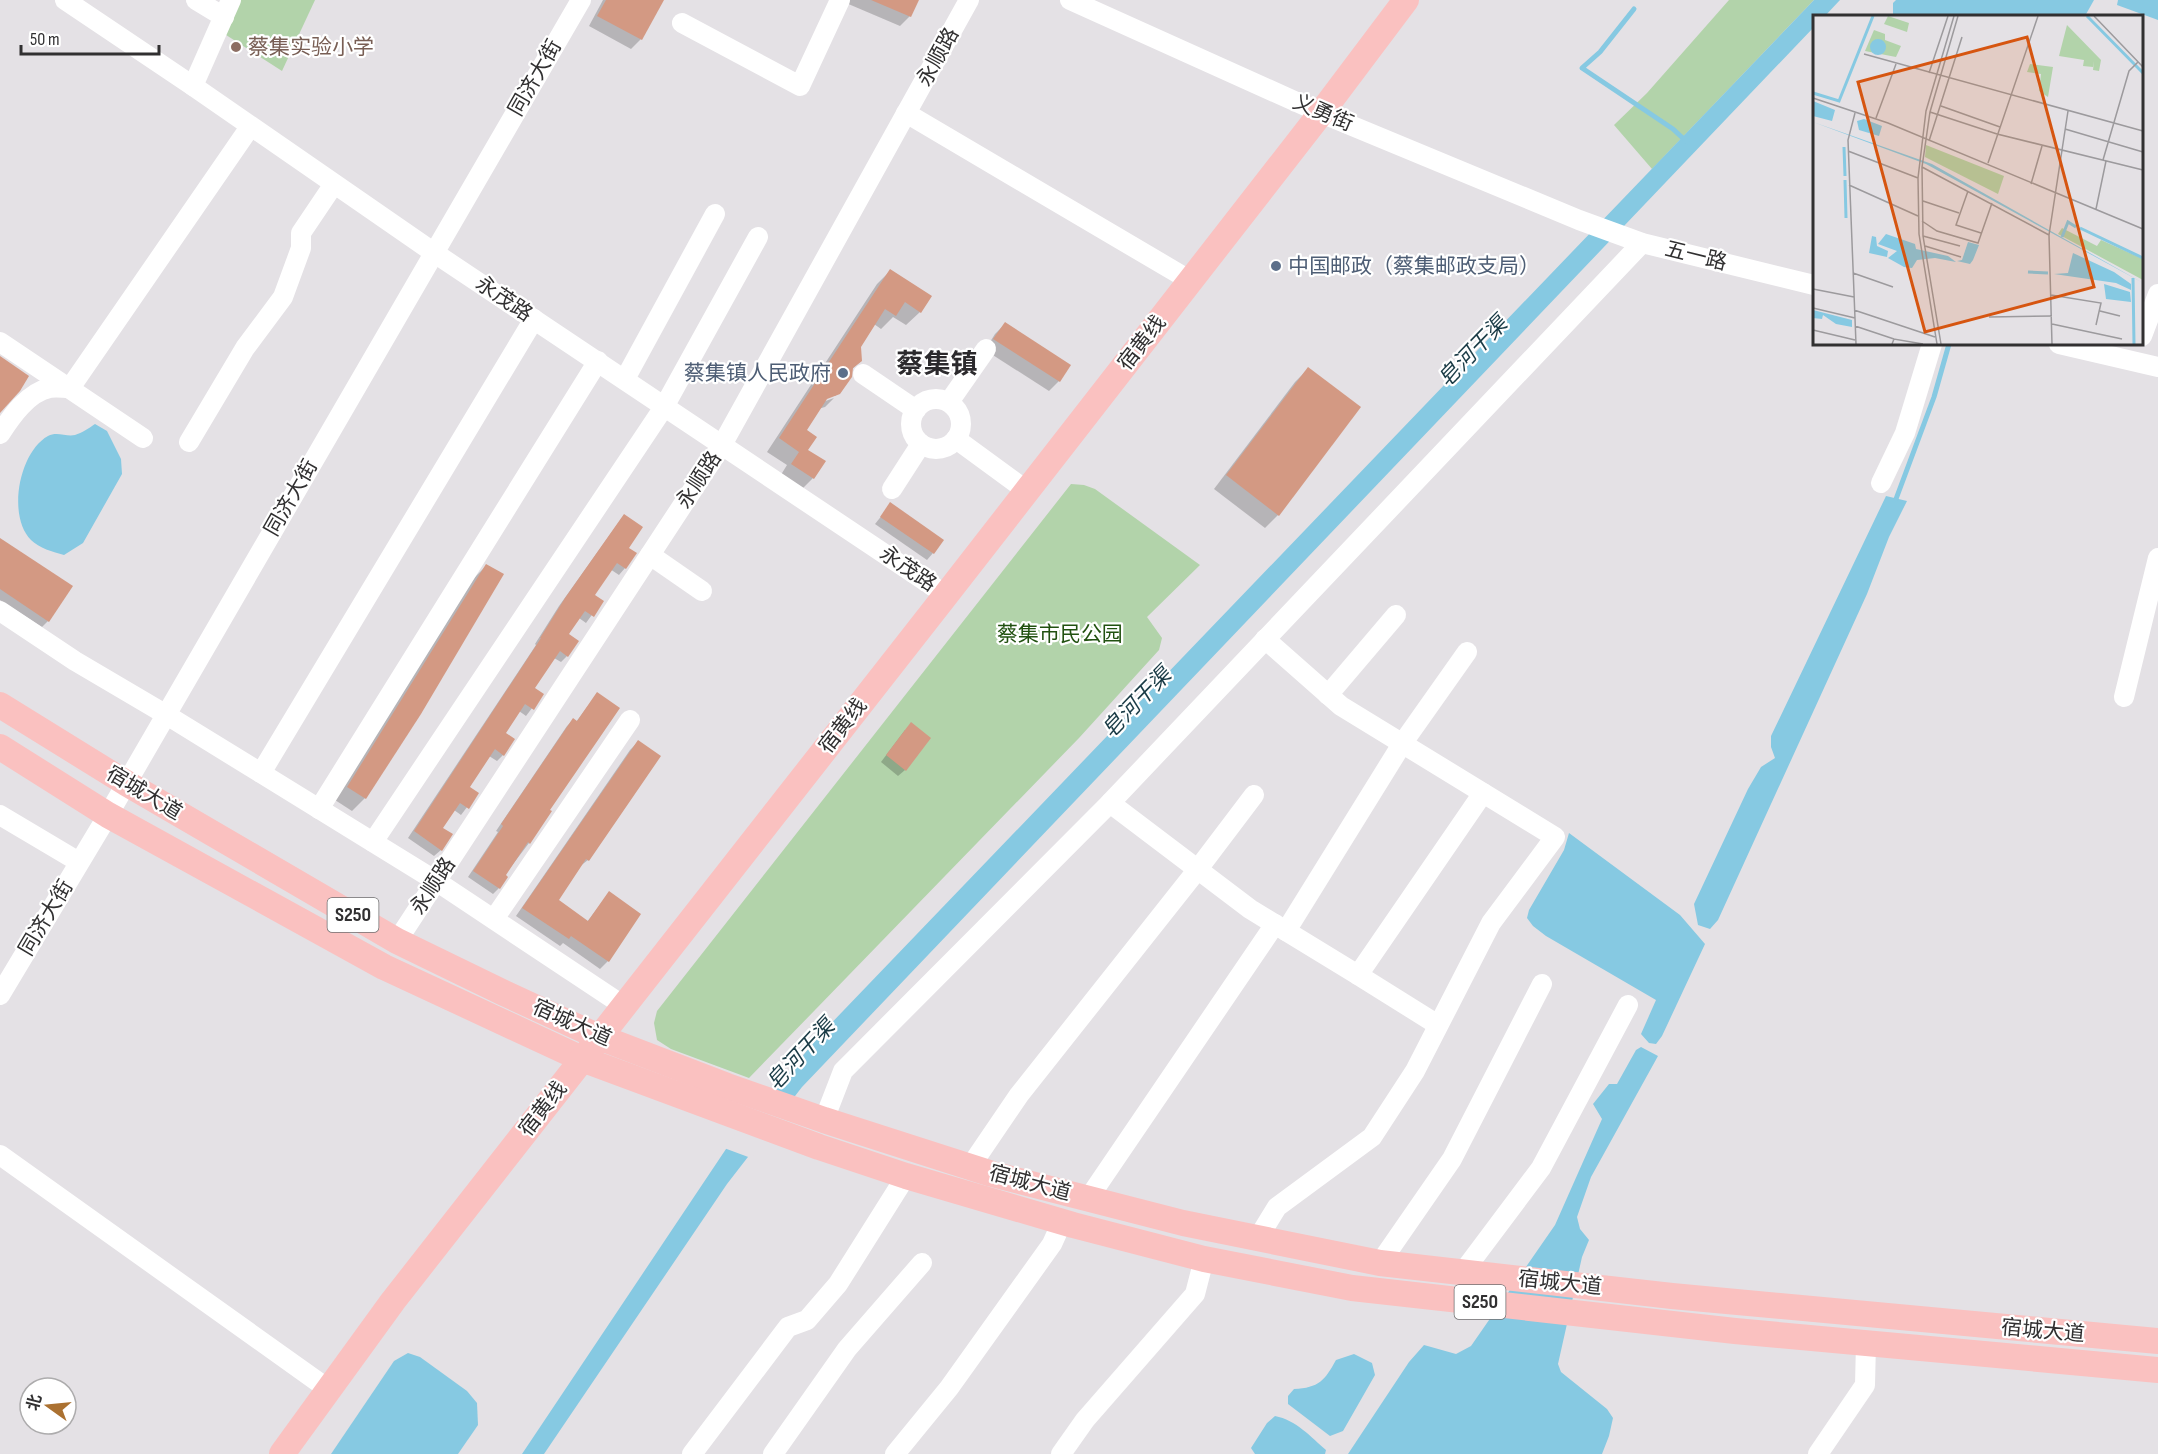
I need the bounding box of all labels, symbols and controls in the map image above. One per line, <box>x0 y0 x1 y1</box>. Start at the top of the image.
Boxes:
inset map <box>1813 15 2143 345</box>
scale bar <box>21 18 159 56</box>
street label: 永顺路 <box>912 23 964 91</box>
text: 50 m <box>30 29 60 50</box>
place label: 蔡集实验小学 <box>248 35 374 60</box>
street label: 同济大街 <box>503 35 567 121</box>
marker: 蔡集实验小学 <box>229 40 243 54</box>
street label: 义勇街 <box>1289 89 1357 137</box>
street label: 五一路 <box>1662 236 1730 276</box>
place label: 中国邮政（蔡集邮政支局） <box>1288 254 1540 279</box>
marker: 中国邮政（蔡集邮政支局） <box>1269 259 1283 273</box>
street label: 永茂路 <box>471 271 537 327</box>
water label: 皂河干渠 <box>1433 309 1515 393</box>
street label: 宿黄线 <box>1113 310 1171 376</box>
district label: 蔡集镇 <box>897 349 978 381</box>
place label: 蔡集镇人民政府 <box>684 361 831 386</box>
marker: 蔡集镇人民政府 <box>836 366 850 380</box>
street label: 永顺路 <box>671 447 727 513</box>
street label: 同济大街 <box>259 455 323 541</box>
street label: 永茂路 <box>875 541 941 597</box>
park label: 蔡集市民公园 <box>997 622 1123 647</box>
water label: 皂河干渠 <box>1097 660 1179 744</box>
street label: 宿黄线 <box>814 693 872 759</box>
street label: 宿城大道 <box>102 761 186 825</box>
street label: 永顺路 <box>405 853 461 919</box>
street label: 同济大街 <box>14 876 78 960</box>
road number: S250 <box>328 898 378 932</box>
street label: 宿城大道 <box>529 994 615 1052</box>
water label: 皂河干渠 <box>761 1011 843 1096</box>
street label: 宿黄线 <box>514 1076 572 1142</box>
street label: 宿城大道 <box>986 1160 1074 1206</box>
street label: 宿城大道 <box>1517 1266 1603 1300</box>
road number: S250 <box>1454 1285 1506 1319</box>
street label: 宿城大道 <box>2000 1315 2086 1347</box>
north arrow <box>18 1376 78 1436</box>
text: 北 <box>24 1392 46 1413</box>

